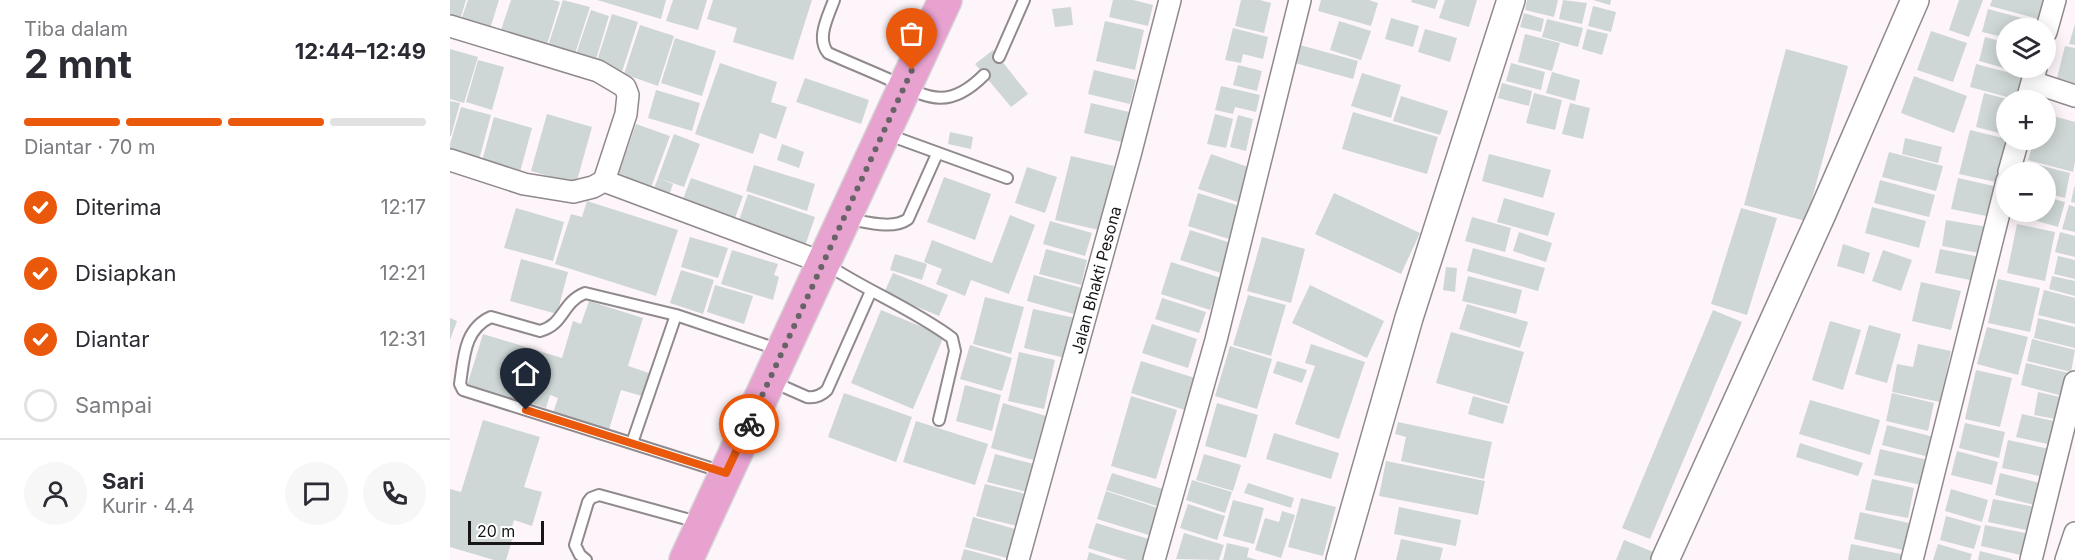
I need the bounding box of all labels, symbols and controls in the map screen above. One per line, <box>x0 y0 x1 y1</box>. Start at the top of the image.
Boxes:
pin <box>886 8 937 70</box>
text: Tiba dalam <box>24 17 128 41</box>
icon: bag <box>895 17 928 50</box>
map controls <box>1996 18 2056 222</box>
button: layers <box>1996 18 2056 78</box>
text: 12:44–12:49 <box>295 38 426 64</box>
text: 2 mnt <box>24 40 132 87</box>
button: + <box>1996 90 2056 150</box>
text: Diantar · 70 m <box>24 135 156 159</box>
button: − <box>1996 162 2056 222</box>
icon: check <box>24 191 57 224</box>
text: Diterima <box>75 194 162 220</box>
text: 12:17 <box>380 195 426 219</box>
street label: Jalan Bhakti Pesona <box>1067 204 1125 356</box>
icon: check <box>24 257 57 290</box>
text: Disiapkan <box>75 260 176 286</box>
text: 12:21 <box>380 261 426 285</box>
icon: check <box>24 323 57 356</box>
text: Diantar <box>75 326 150 352</box>
text: 12:31 <box>379 327 426 351</box>
pin <box>500 348 551 410</box>
icon: home <box>509 357 542 390</box>
text: Sampai <box>75 392 152 418</box>
courier <box>719 394 779 454</box>
icon: bike <box>733 408 766 441</box>
button: person <box>24 462 87 525</box>
button: chat <box>285 462 348 525</box>
button: phone <box>363 462 426 525</box>
text: Sari <box>102 468 144 494</box>
text: Kurir · 4.4 <box>102 494 195 518</box>
scale bar <box>468 518 544 546</box>
text: 20 m <box>477 521 515 541</box>

